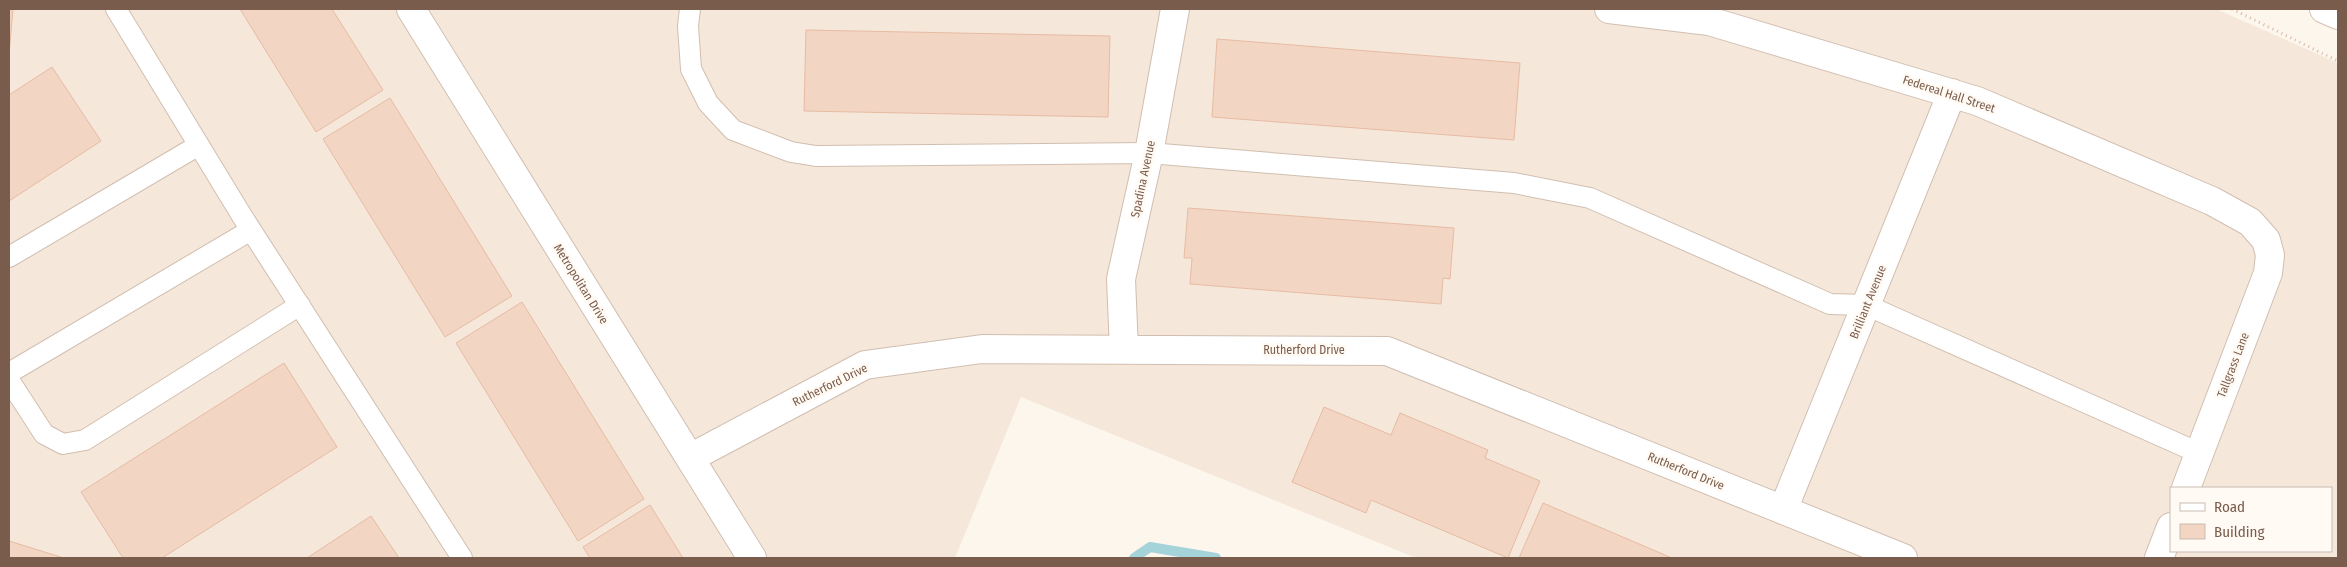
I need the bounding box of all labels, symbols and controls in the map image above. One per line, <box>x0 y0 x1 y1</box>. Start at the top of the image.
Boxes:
street label: Federeal Hall Street <box>1901 72 1997 116</box>
street label: Spadina Avenue <box>1128 139 1158 219</box>
street label: Metropolitan Drive <box>551 241 611 327</box>
street label: Brilliant Avenue <box>1847 263 1889 341</box>
street label: Tallgrass Lane <box>2214 330 2252 400</box>
street label: Rutherford Drive <box>1263 343 1345 357</box>
street label: Rutherford Drive <box>790 361 870 409</box>
street label: Rutherford Drive <box>1646 449 1726 493</box>
legend <box>2170 487 2332 552</box>
text: Road <box>2214 498 2245 516</box>
text: Building <box>2214 523 2265 541</box>

